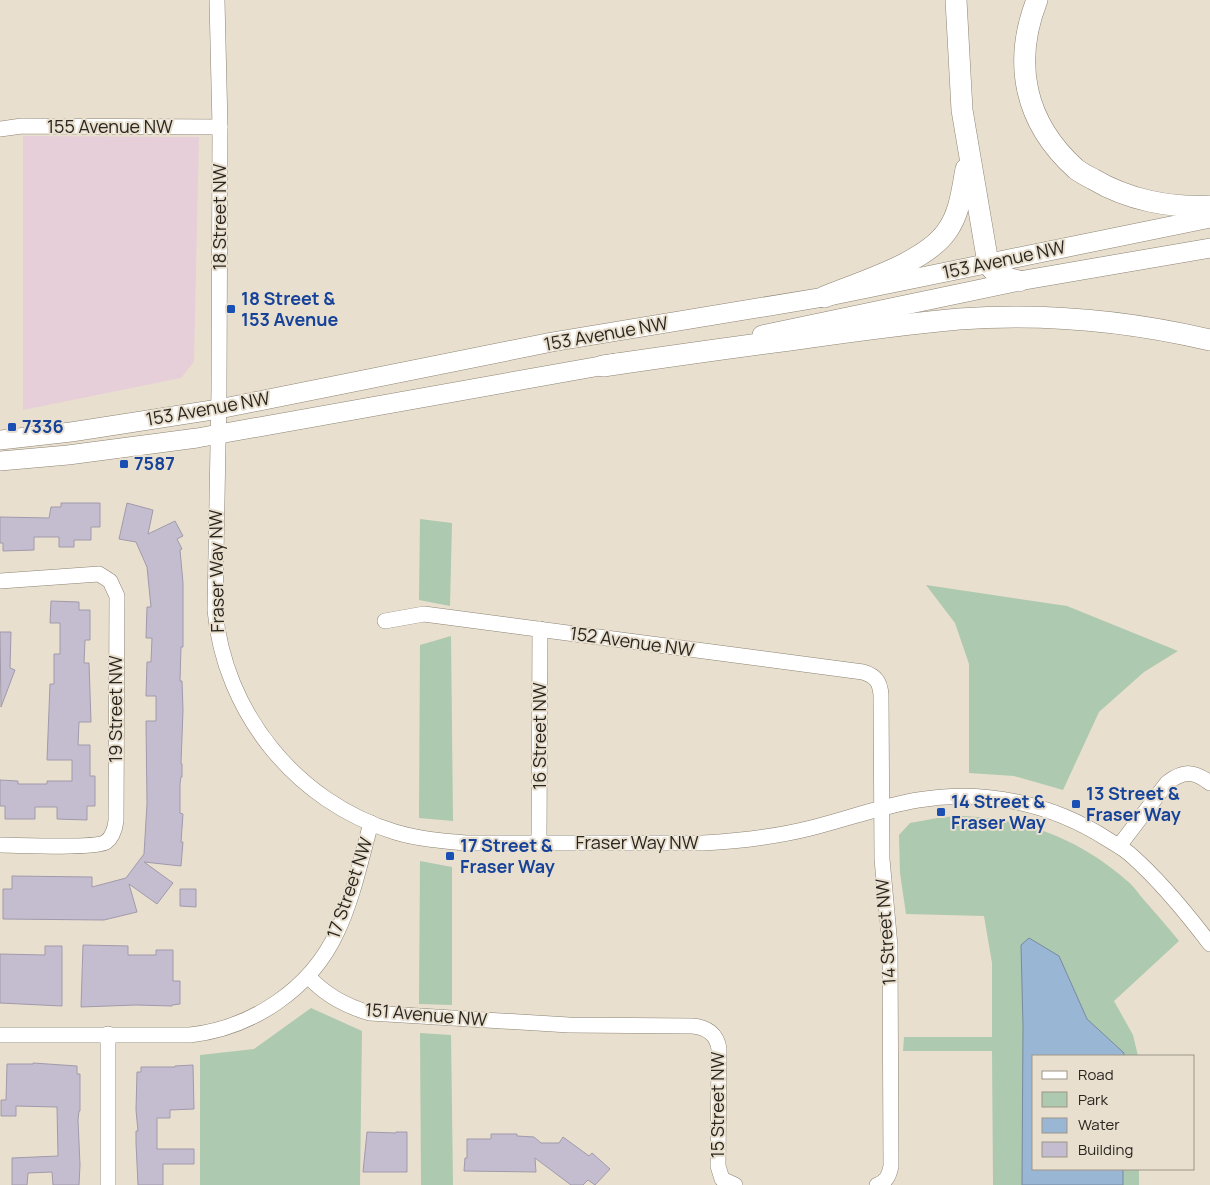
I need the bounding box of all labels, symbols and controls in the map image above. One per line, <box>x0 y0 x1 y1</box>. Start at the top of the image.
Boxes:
street label: 155 Avenue NW <box>47 114 173 138</box>
street label: 18 Street NW <box>207 163 231 270</box>
street label: 153 Avenue NW <box>940 234 1068 284</box>
place label: 18 Street & 153 Avenue <box>241 286 339 331</box>
marker: 18 Street & 153 Avenue <box>225 303 237 315</box>
street label: 153 Avenue NW <box>542 310 670 356</box>
street label: 153 Avenue NW <box>144 385 272 431</box>
place label: 7336 <box>22 414 64 438</box>
marker: 7336 <box>6 421 18 433</box>
place label: 7587 <box>134 451 175 475</box>
marker: 7587 <box>118 458 130 470</box>
street label: Fraser Way NW <box>203 509 229 633</box>
street label: 152 Avenue NW <box>568 620 696 662</box>
street label: 19 Street NW <box>103 655 127 763</box>
street label: 16 Street NW <box>527 682 551 790</box>
place label: 13 Street & Fraser Way <box>1086 781 1181 826</box>
place label: 14 Street & Fraser Way <box>951 789 1046 834</box>
marker: 13 Street & Fraser Way <box>1070 798 1082 810</box>
marker: 14 Street & Fraser Way <box>935 806 947 818</box>
street label: Fraser Way NW <box>576 830 699 854</box>
place label: 17 Street & Fraser Way <box>460 833 555 878</box>
street label: 17 Street NW <box>321 834 378 941</box>
marker: 17 Street & Fraser Way <box>444 850 456 862</box>
street label: 14 Street NW <box>869 878 901 986</box>
street label: 151 Avenue NW <box>364 997 488 1031</box>
street label: 15 Street NW <box>705 1052 729 1158</box>
legend <box>1032 1055 1195 1170</box>
text: Road <box>1078 1064 1114 1085</box>
text: Park <box>1078 1089 1108 1110</box>
text: Water <box>1078 1114 1120 1135</box>
text: Building <box>1078 1139 1133 1160</box>

